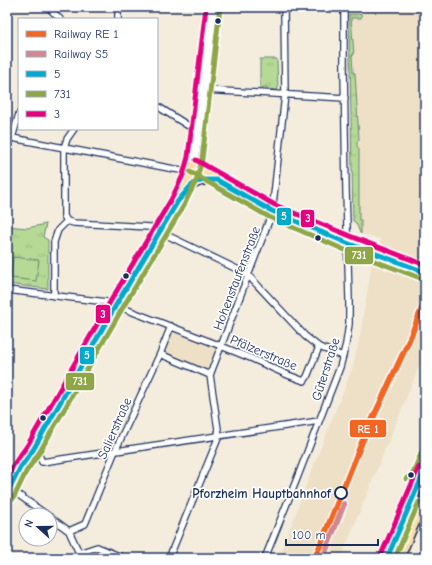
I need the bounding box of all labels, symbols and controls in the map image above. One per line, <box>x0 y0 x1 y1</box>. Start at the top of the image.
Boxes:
unlabelled marker <box>213 16 223 26</box>
legend <box>18 18 158 130</box>
text: Railway RE 1 <box>54 27 118 41</box>
text: Railway S5 <box>54 47 108 61</box>
text: 5 <box>54 67 61 81</box>
text: 731 <box>54 87 71 101</box>
text: 3 <box>54 107 60 121</box>
line badge: 5 <box>276 207 292 226</box>
line badge: 3 <box>300 209 315 228</box>
text: 5 <box>281 210 287 223</box>
text: 3 <box>305 212 311 225</box>
street label: Hohenstaufenstraße <box>210 224 263 332</box>
unlabelled marker <box>313 233 323 243</box>
line badge: 731 <box>344 246 374 265</box>
text: 731 <box>352 249 366 262</box>
unlabelled marker <box>121 271 131 281</box>
line badge: 3 <box>95 304 111 324</box>
text: 3 <box>100 308 106 321</box>
street label: Pfälzerstraße <box>228 332 300 373</box>
street label: Güterstraße <box>308 335 343 402</box>
line badge: 5 <box>79 346 95 365</box>
text: 5 <box>84 349 90 362</box>
line badge: 731 <box>65 372 95 391</box>
text: 731 <box>73 375 87 388</box>
street label: Salierstraße <box>94 395 135 461</box>
unlabelled marker <box>38 413 48 423</box>
line badge: RE 1 <box>349 419 387 438</box>
text: RE 1 <box>357 423 379 436</box>
unlabelled marker <box>406 470 416 480</box>
place label: Pforzheim Hauptbahnhof <box>192 486 332 501</box>
marker: Pforzheim Hauptbahnhof <box>334 486 348 500</box>
north arrow <box>18 507 58 547</box>
text: N <box>22 518 36 529</box>
scale bar <box>286 521 378 547</box>
text: 100 m <box>292 528 325 542</box>

